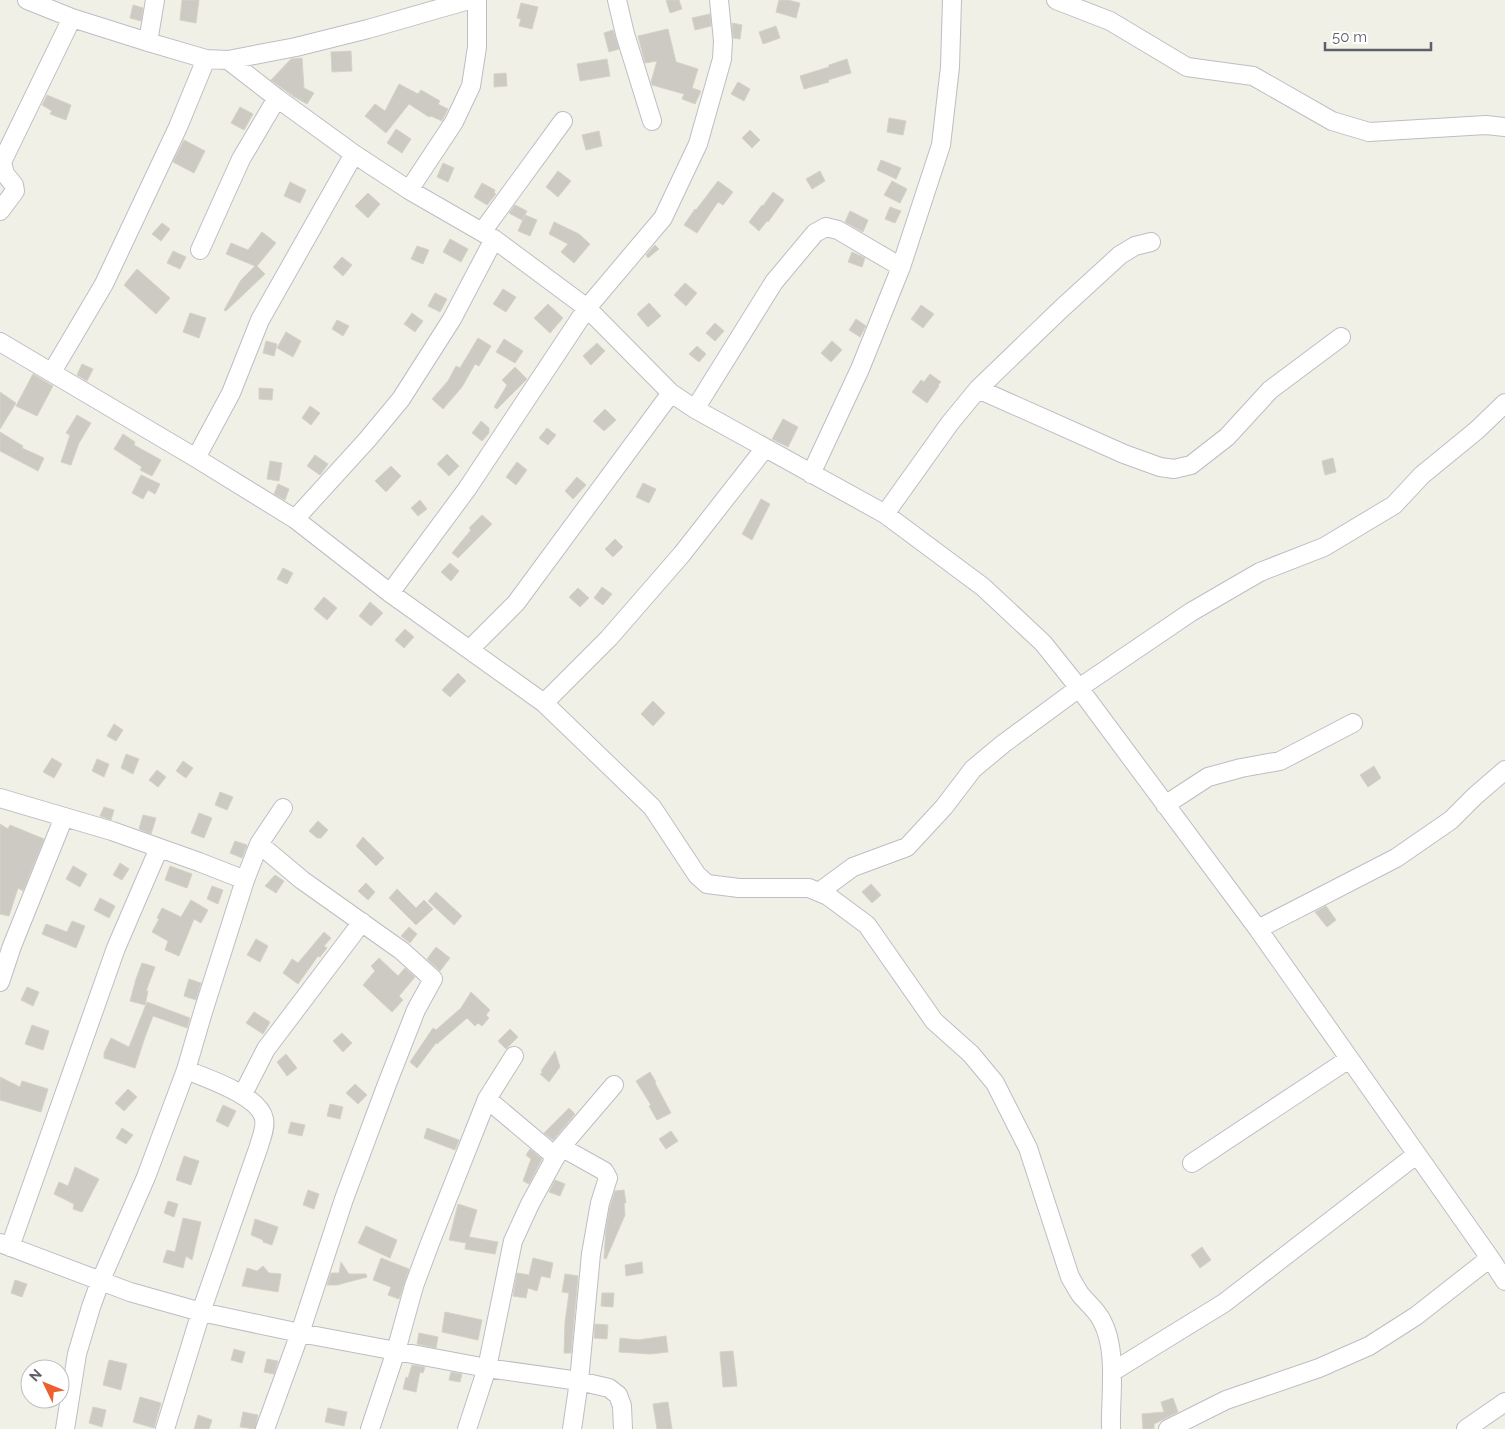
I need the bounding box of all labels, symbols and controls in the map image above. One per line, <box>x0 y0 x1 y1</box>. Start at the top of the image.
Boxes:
scale bar <box>1325 20 1431 52</box>
text: 50 m <box>1332 28 1367 46</box>
north arrow <box>20 1359 70 1409</box>
text: N <box>26 1366 45 1384</box>

